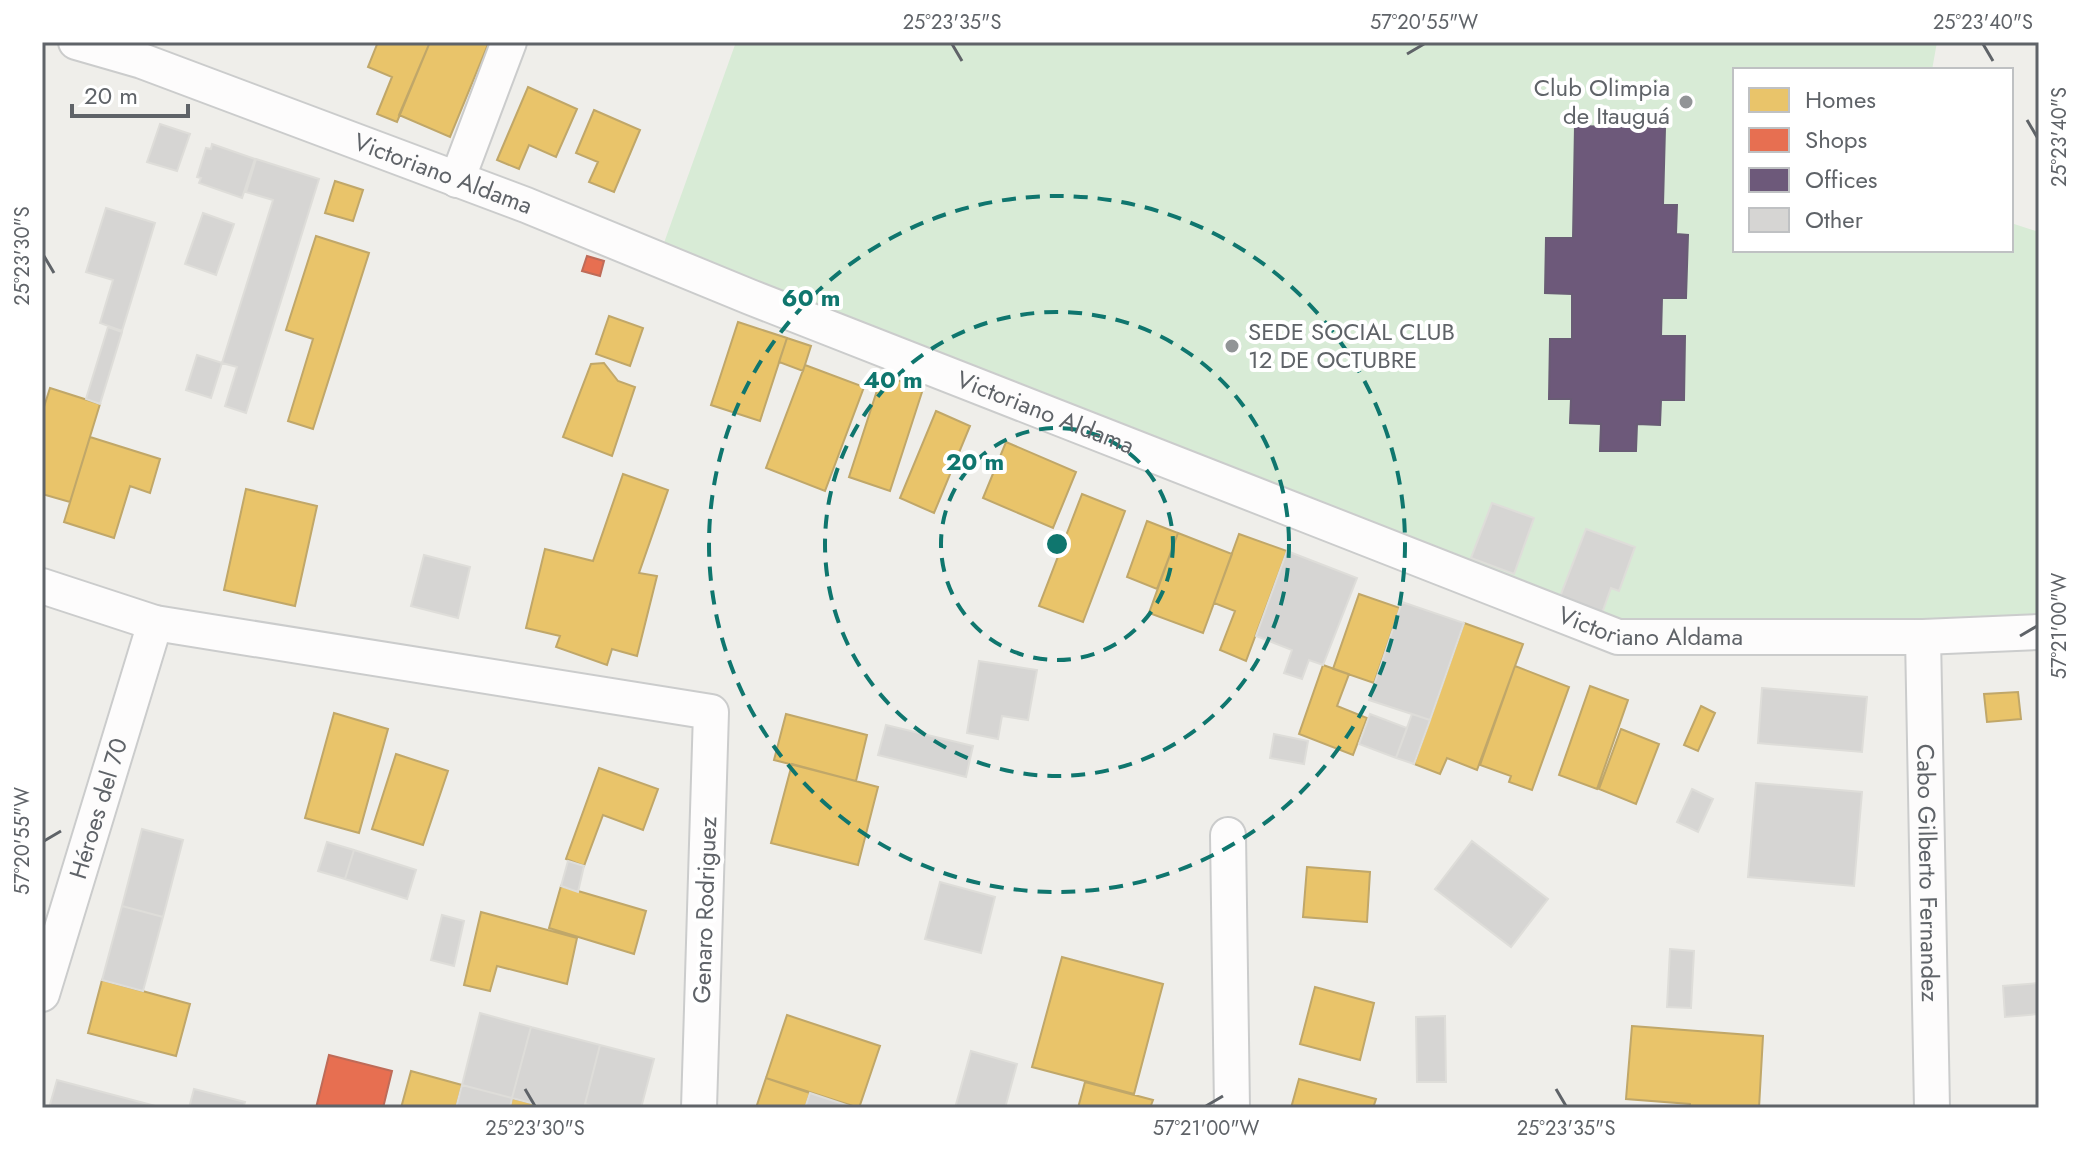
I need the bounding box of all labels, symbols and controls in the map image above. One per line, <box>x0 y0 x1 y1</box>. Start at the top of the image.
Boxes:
text: 25°23'35"S <box>903 8 1001 37</box>
text: 57°20'55"W <box>1370 8 1478 37</box>
text: 25°23'40"S <box>1933 8 2033 37</box>
scale bar <box>72 68 188 118</box>
legend <box>1733 68 2013 252</box>
place label: Club Olimpia de Itauguá <box>1534 70 1670 133</box>
text: 20 m <box>84 78 138 113</box>
text: Homes <box>1805 82 1876 117</box>
text: 25°23'40"S <box>2045 87 2074 187</box>
marker: Club Olimpia de Itauguá <box>1677 93 1695 111</box>
text: Shops <box>1805 122 1867 157</box>
street label: Victoriano Aldama <box>349 124 537 223</box>
text: Offices <box>1805 162 1877 197</box>
text: Other <box>1805 202 1864 237</box>
text: 25°23'30"S <box>8 206 37 306</box>
text: 60 m <box>782 280 840 315</box>
place label: SEDE SOCIAL CLUB 12 DE OCTUBRE <box>1248 314 1455 377</box>
marker: SEDE SOCIAL CLUB 12 DE OCTUBRE <box>1223 337 1241 355</box>
text: 40 m <box>863 362 923 397</box>
street label: Victoriano Aldama <box>951 362 1139 463</box>
text: 20 m <box>946 444 1004 479</box>
centre of rings <box>1043 530 1071 558</box>
text: 57°21'00"W <box>2045 573 2074 679</box>
street label: Victoriano Aldama <box>1553 597 1743 654</box>
street label: Héroes del 70 <box>60 734 136 883</box>
street label: Cabo Gilberto Fernandez <box>1908 744 1948 1002</box>
text: 57°20'55"W <box>8 787 37 895</box>
street label: Genaro Rodriguez <box>684 816 725 1004</box>
text: 25°23'30"S <box>485 1114 585 1143</box>
text: 57°21'00"W <box>1153 1114 1259 1143</box>
text: 25°23'35"S <box>1517 1114 1615 1143</box>

